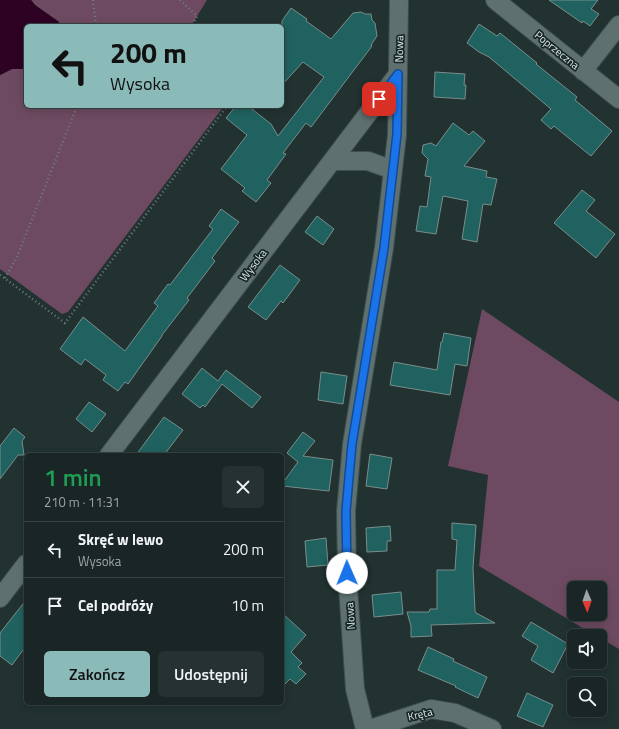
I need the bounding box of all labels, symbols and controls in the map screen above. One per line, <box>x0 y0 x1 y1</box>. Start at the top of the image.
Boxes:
street label: Poprzeczna <box>531 27 583 73</box>
text: 200 m <box>110 31 187 74</box>
street label: Nowa <box>391 35 407 63</box>
icon: left <box>44 40 96 92</box>
text: Wysoka <box>110 70 170 97</box>
pin <box>362 82 396 116</box>
icon: arrive <box>368 88 390 110</box>
street label: Wysoka <box>236 245 271 284</box>
text: 1 min <box>44 459 102 495</box>
button: close <box>222 466 264 508</box>
text: 210 m · 11:31 <box>44 492 120 512</box>
text: Skręć w lewo <box>78 528 163 551</box>
text: 200 m <box>223 538 264 561</box>
icon: left <box>44 539 66 561</box>
text: Wysoka <box>78 551 121 571</box>
position arrow <box>326 552 368 594</box>
north arrow <box>567 581 607 621</box>
map controls <box>567 581 607 717</box>
text: Cel podróży <box>78 594 153 617</box>
text: 10 m <box>231 594 264 617</box>
icon: arrive <box>44 595 66 617</box>
street label: Nowa <box>341 602 359 630</box>
button: sound <box>567 629 607 669</box>
button: Zakończ <box>44 651 150 697</box>
button: Udostępnij <box>158 651 264 697</box>
button: search <box>567 677 607 717</box>
street label: Kręta <box>406 703 434 725</box>

